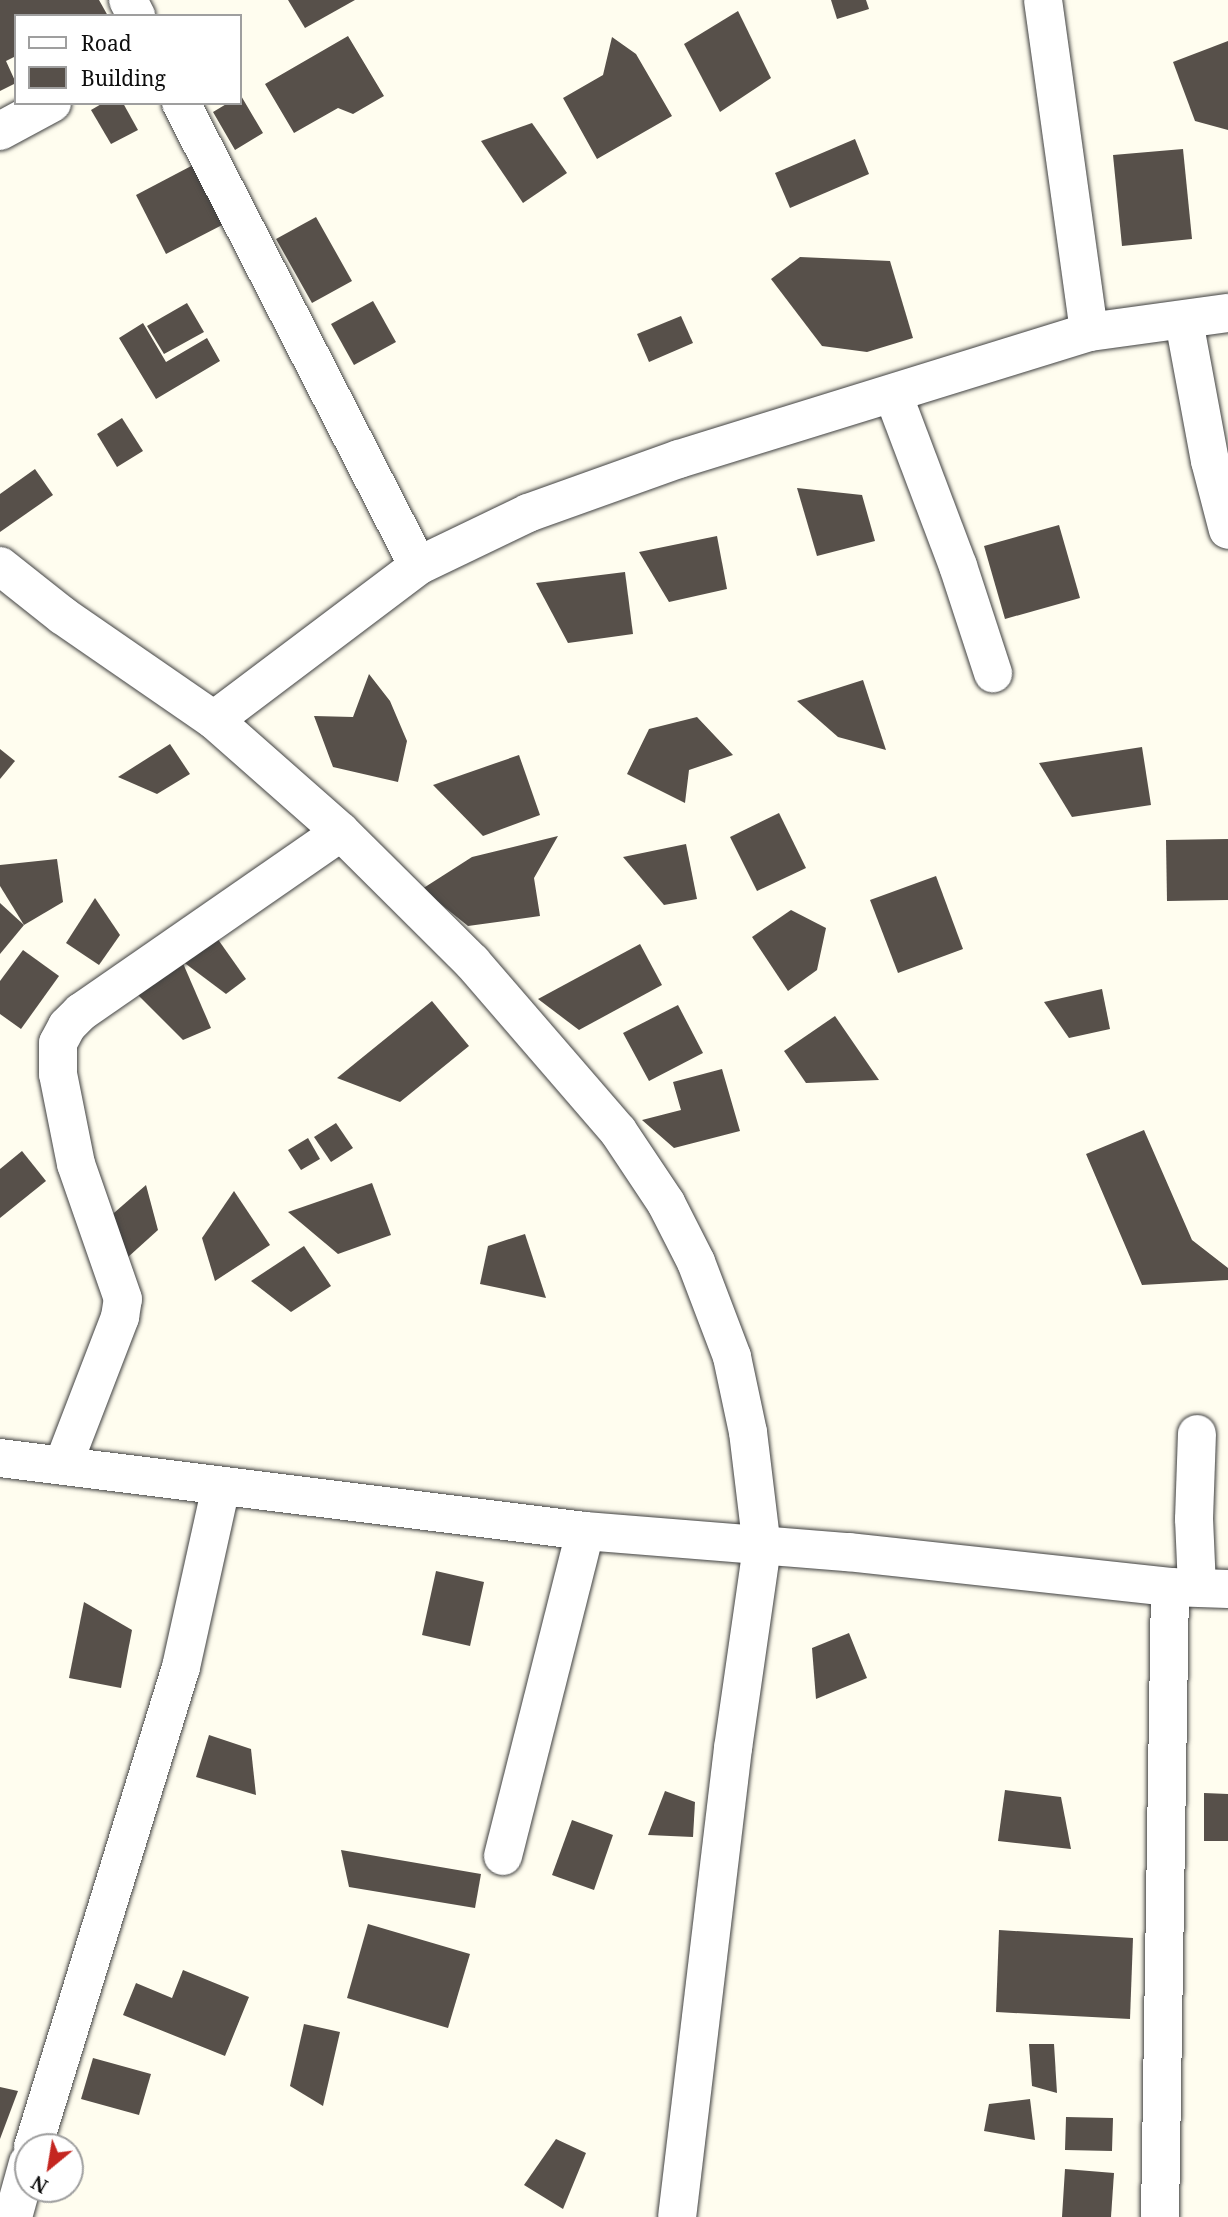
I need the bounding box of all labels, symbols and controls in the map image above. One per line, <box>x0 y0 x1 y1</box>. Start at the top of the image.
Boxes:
legend <box>14 14 242 105</box>
text: Road <box>81 29 132 57</box>
text: Building <box>81 64 166 92</box>
north arrow <box>14 2133 84 2203</box>
text: N <box>27 2169 52 2199</box>

